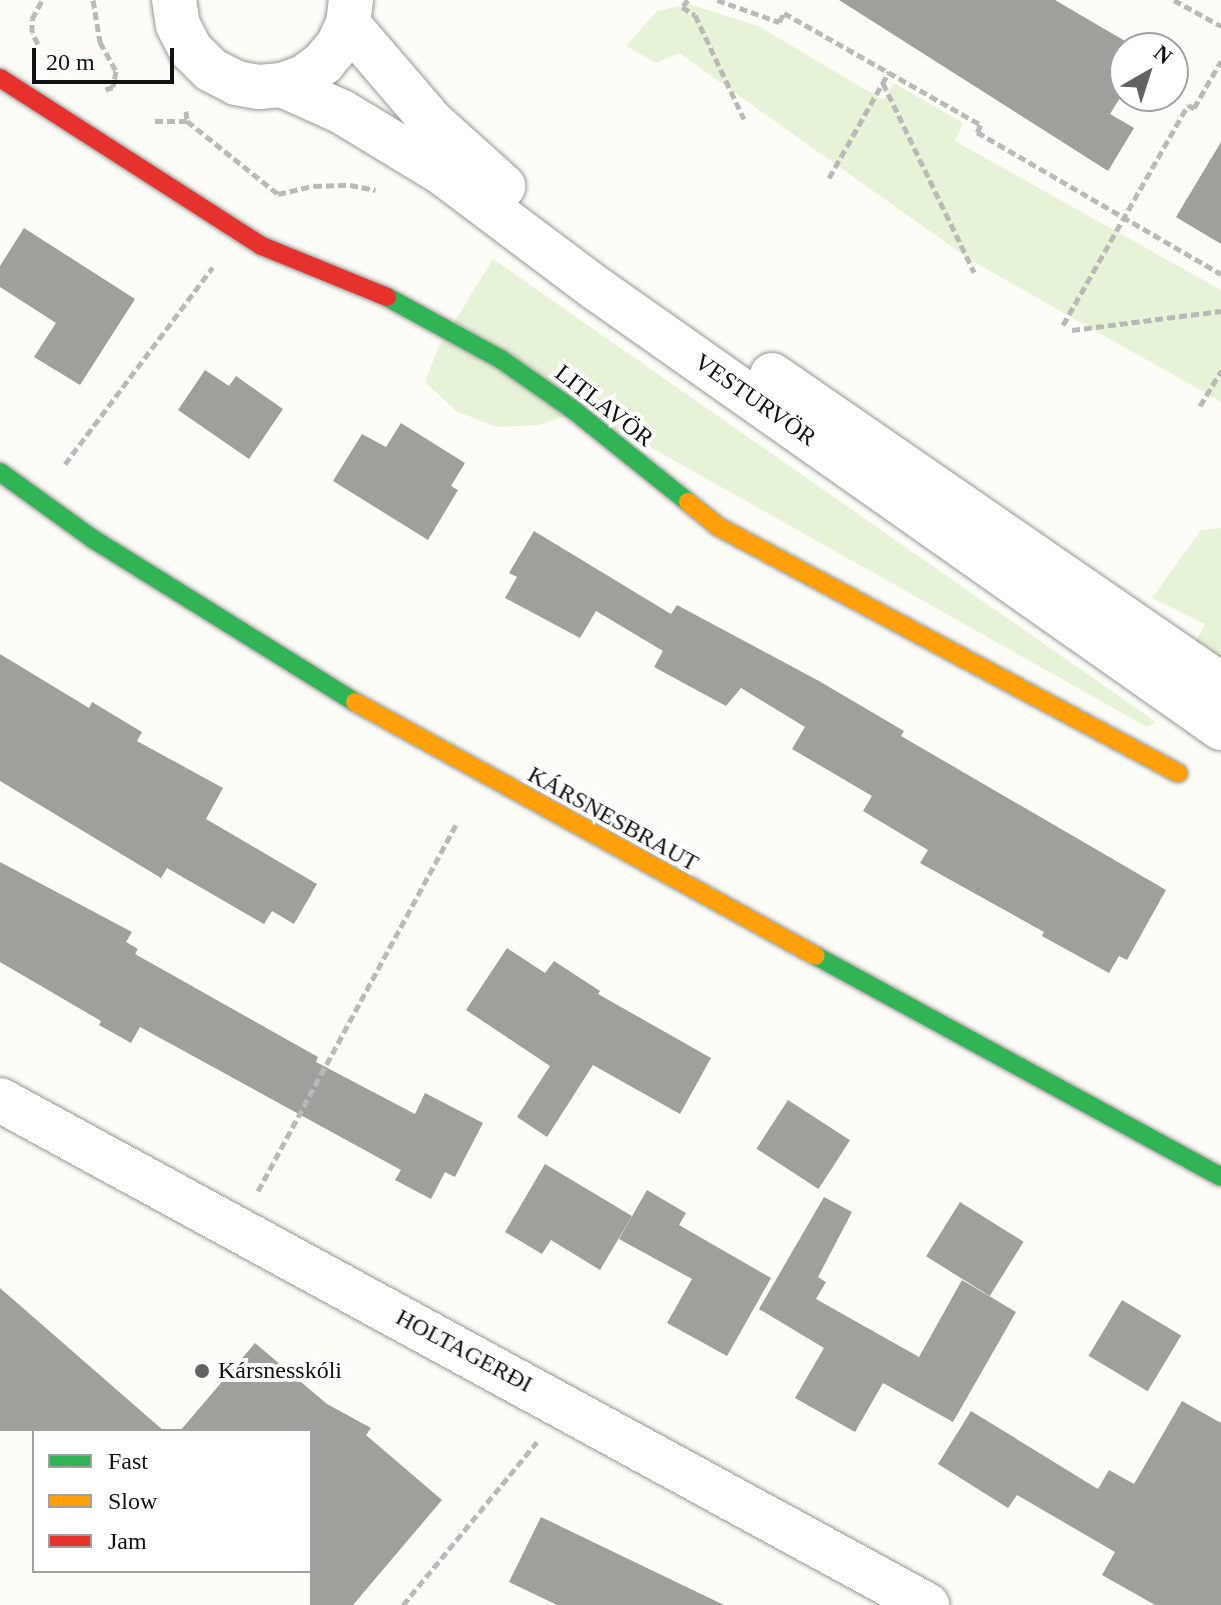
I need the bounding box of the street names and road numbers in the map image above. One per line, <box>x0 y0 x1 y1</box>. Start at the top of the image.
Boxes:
street label: VESTURVÖR <box>689 347 821 453</box>
street label: LITLAVÖR <box>549 359 659 453</box>
street label: KÁRSNESBRAUT <box>523 760 703 878</box>
street label: HOLTAGERÐI <box>391 1303 537 1399</box>

